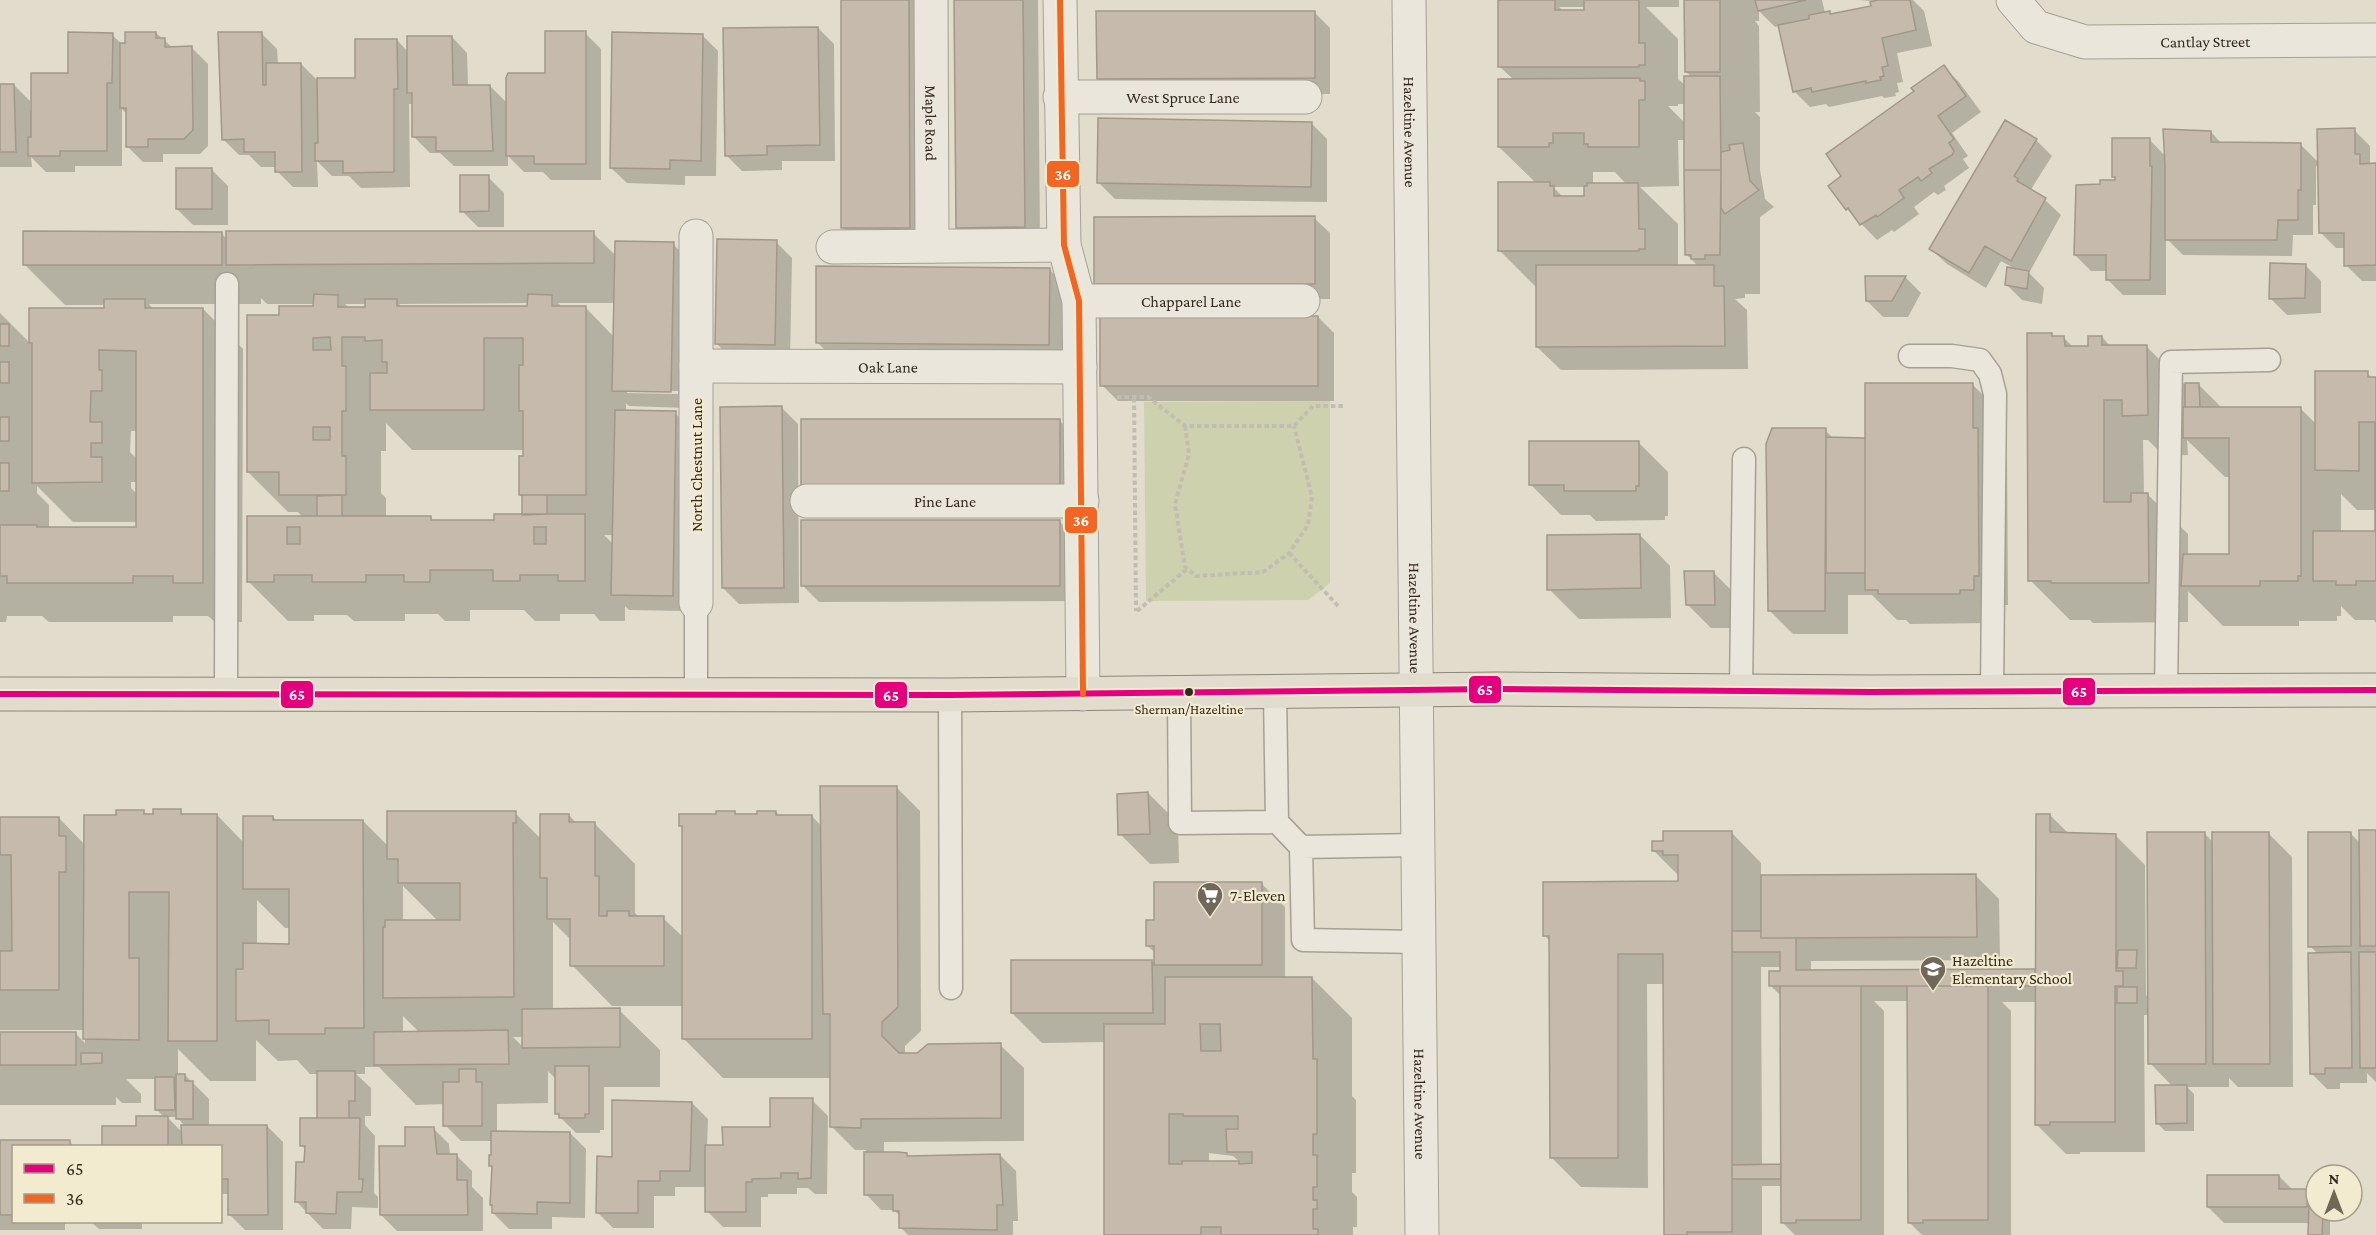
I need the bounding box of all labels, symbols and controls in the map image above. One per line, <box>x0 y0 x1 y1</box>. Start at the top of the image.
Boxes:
street label: Cantlay Street <box>2160 32 2251 51</box>
street label: Hazeltine Avenue <box>1401 76 1419 188</box>
street label: Maple Road <box>922 85 940 161</box>
street label: West Spruce Lane <box>1126 89 1240 107</box>
line badge: 36 <box>1046 160 1080 188</box>
text: 36 <box>1055 166 1071 183</box>
street label: Chapparel Lane <box>1141 293 1241 311</box>
street label: Oak Lane <box>858 358 918 375</box>
street label: North Chestnut Lane <box>688 398 705 532</box>
street label: Pine Lane <box>914 493 976 510</box>
line badge: 36 <box>1064 506 1098 534</box>
text: 36 <box>1073 512 1089 529</box>
street label: Hazeltine Avenue <box>1406 562 1425 674</box>
line badge: 65 <box>1468 675 1502 704</box>
line badge: 65 <box>2062 677 2096 706</box>
line badge: 65 <box>280 680 314 709</box>
line badge: 65 <box>874 681 908 709</box>
text: 65 <box>1477 681 1493 698</box>
text: 65 <box>2071 683 2087 700</box>
text: 65 <box>289 686 305 703</box>
marker: Sherman/Hazeltine <box>1183 686 1195 698</box>
text: 65 <box>883 687 899 704</box>
place label: Sherman/Hazeltine <box>1135 701 1243 717</box>
supermarket icon: 7-Eleven <box>1195 880 1225 918</box>
place label: 7-Eleven <box>1230 887 1286 904</box>
place label: Hazeltine Elementary School <box>1952 952 2072 988</box>
school or university icon: Hazeltine Elementary School <box>1918 954 1948 992</box>
street label: Hazeltine Avenue <box>1412 1048 1430 1160</box>
legend <box>12 1145 222 1223</box>
text: 65 <box>66 1159 83 1179</box>
north arrow <box>2304 1163 2364 1223</box>
text: N <box>2329 1170 2340 1187</box>
text: 36 <box>66 1189 84 1209</box>

